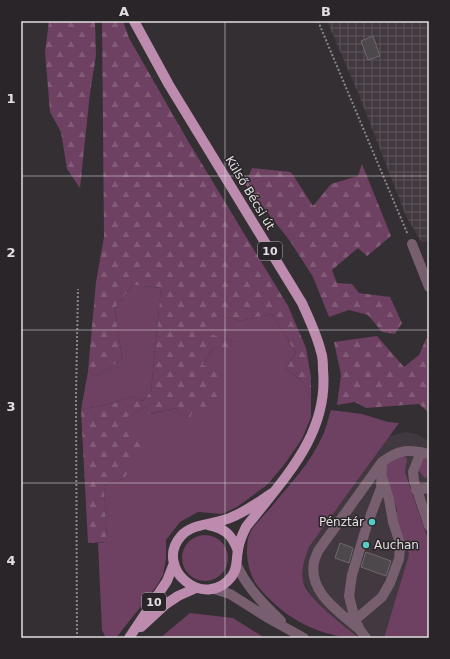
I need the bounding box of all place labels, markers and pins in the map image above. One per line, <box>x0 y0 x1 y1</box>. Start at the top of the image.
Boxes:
place label: Pénztár <box>319 515 364 529</box>
marker: Pénztár <box>367 517 377 527</box>
place label: Auchan <box>374 538 419 552</box>
marker: Auchan <box>361 540 371 550</box>

